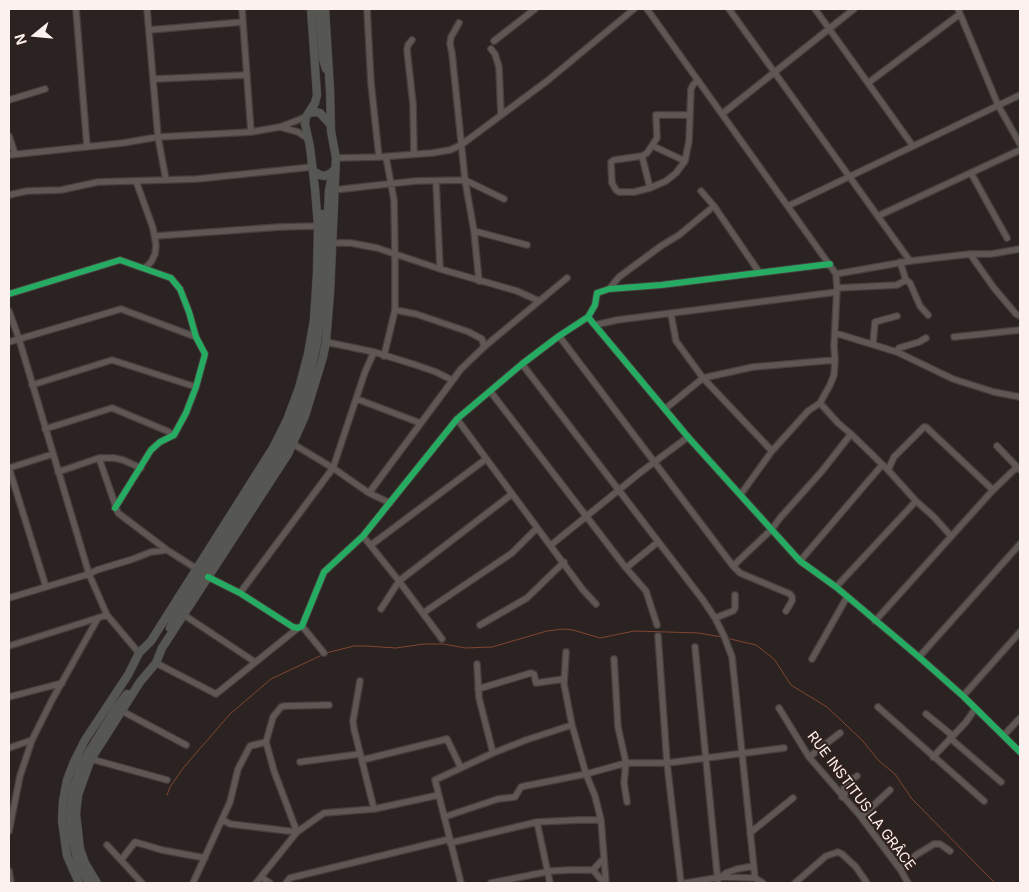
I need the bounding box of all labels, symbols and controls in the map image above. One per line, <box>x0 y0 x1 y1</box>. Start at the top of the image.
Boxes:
north arrow <box>10 10 60 60</box>
text: N <box>10 32 30 47</box>
street label: RUE INSTITUS LA GRÂCE <box>803 728 919 874</box>

